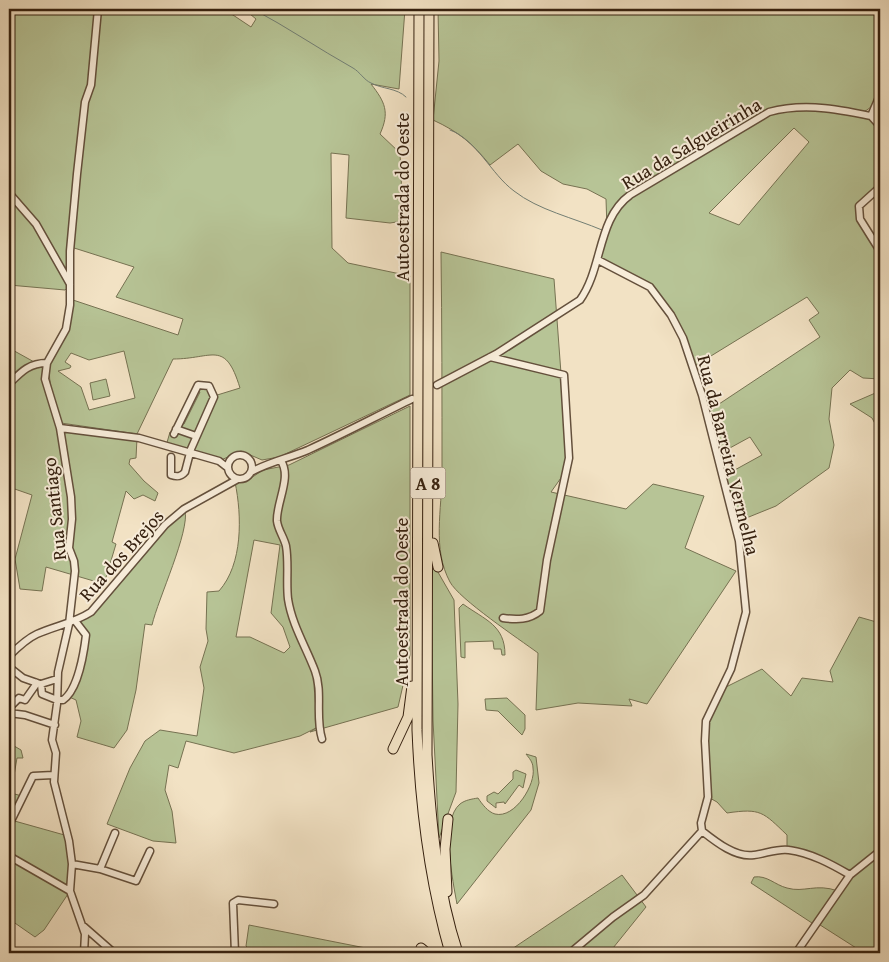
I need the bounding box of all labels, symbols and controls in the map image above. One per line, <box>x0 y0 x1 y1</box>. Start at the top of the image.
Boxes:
street label: Rua da Salgueirinha <box>616 90 766 196</box>
street label: Autoestrada do Oeste <box>388 112 416 281</box>
street label: Rua da Barreira Vermelha <box>691 352 767 558</box>
street label: Rua Santiago <box>35 456 73 562</box>
road number: A 8 <box>410 468 446 498</box>
street label: Rua dos Brejos <box>72 503 170 607</box>
street label: Autoestrada do Oeste <box>387 517 415 686</box>

